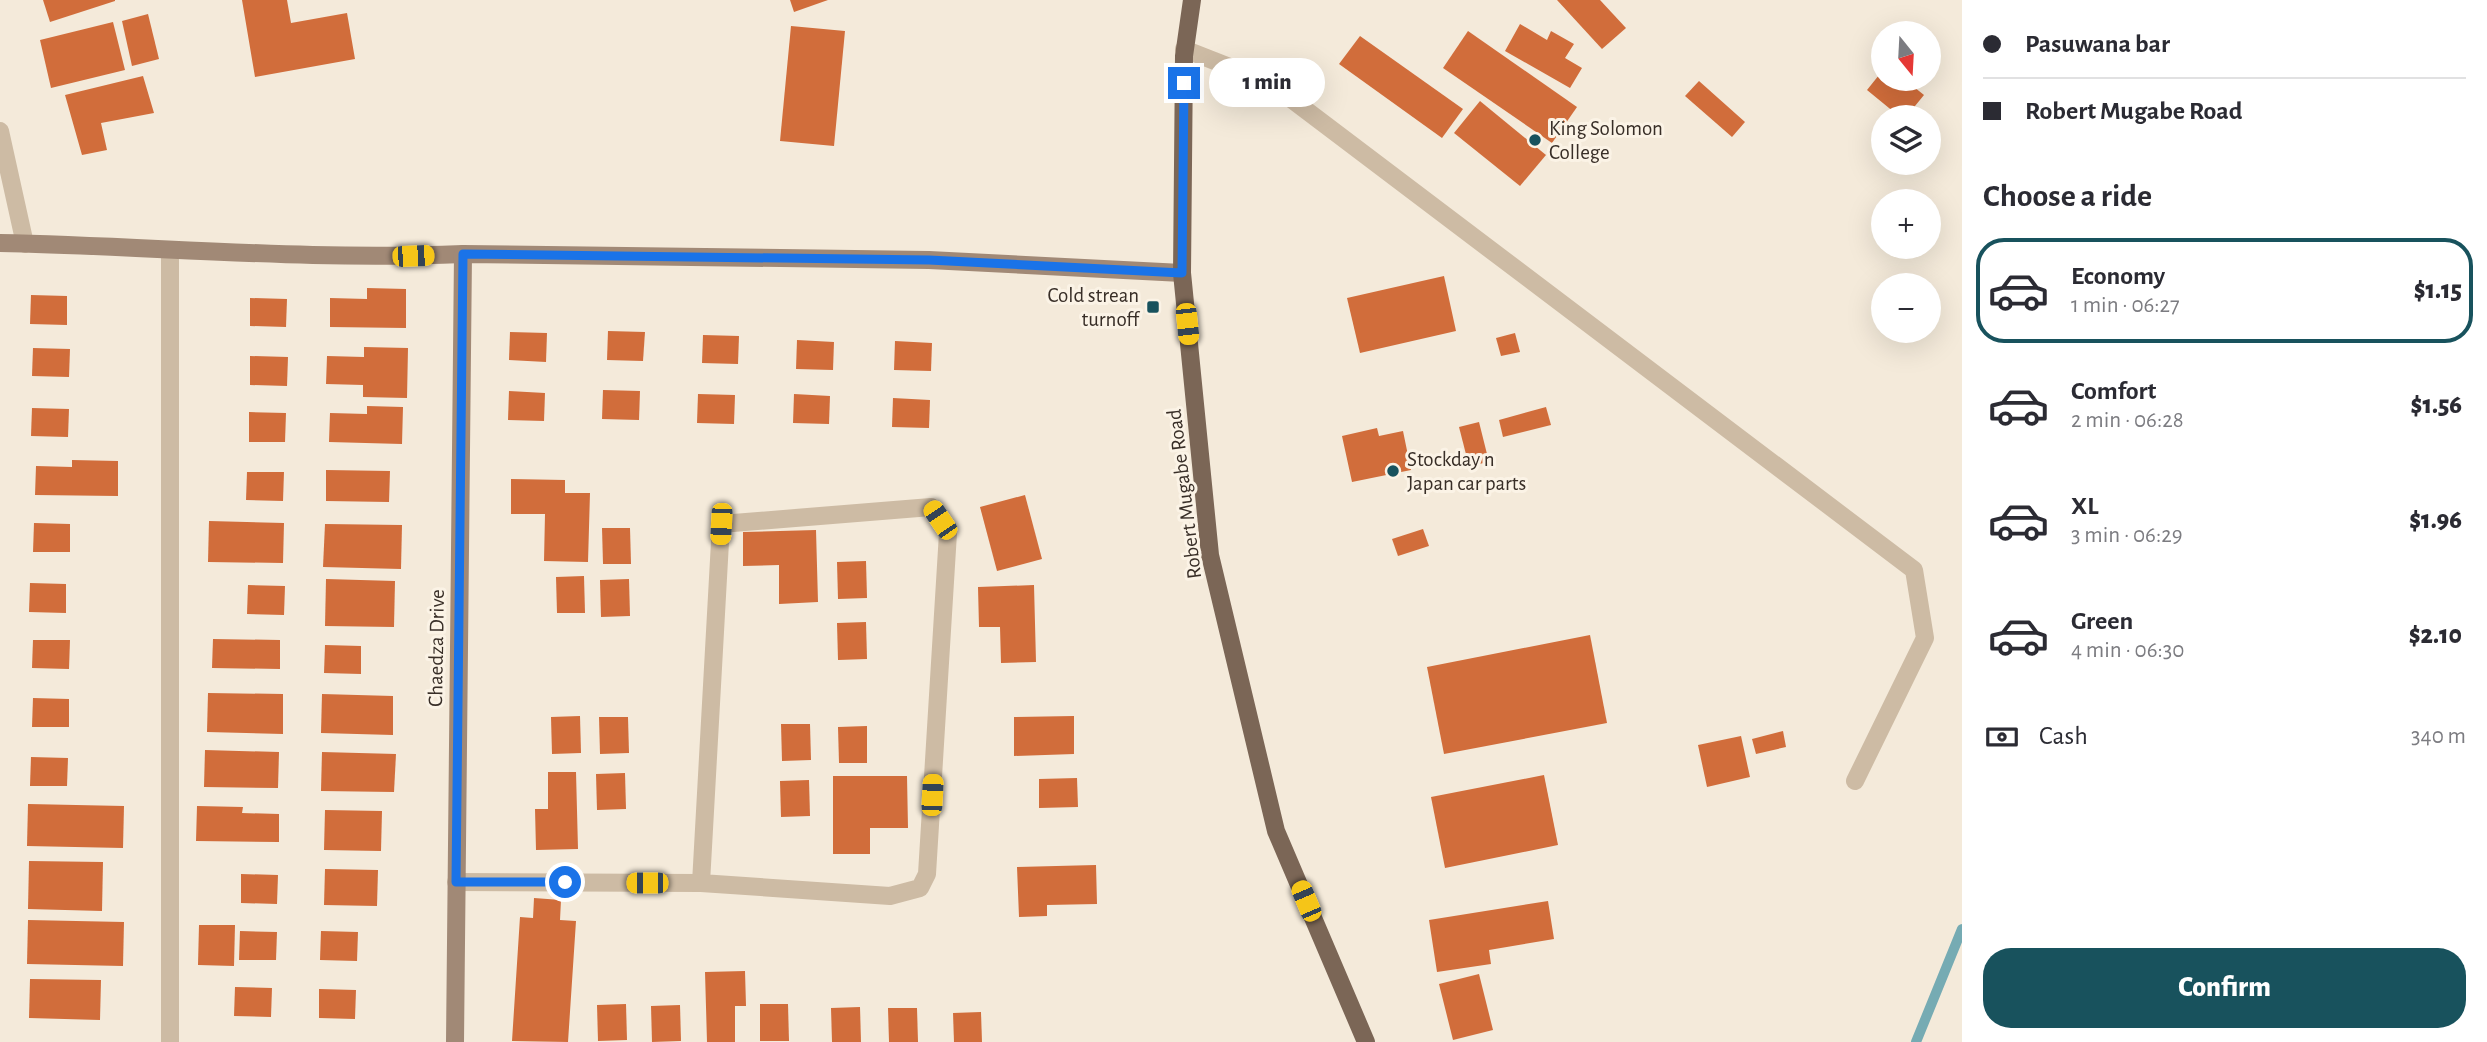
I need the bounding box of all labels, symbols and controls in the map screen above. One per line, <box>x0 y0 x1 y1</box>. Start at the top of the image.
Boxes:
north arrow <box>1871 21 1941 91</box>
map controls <box>1871 21 1941 343</box>
text: Pasuwana bar <box>2025 31 2170 57</box>
callout: 1 min <box>1208 58 1324 108</box>
route end <box>1168 67 1200 99</box>
text: 1 min <box>1243 71 1291 94</box>
text: Robert Mugabe Road <box>2025 98 2242 124</box>
button: layers <box>1871 105 1941 175</box>
place label: King Solomon College <box>1549 118 1663 163</box>
marker: King Solomon College <box>1527 132 1543 148</box>
text: Choose a ride <box>1983 180 2152 212</box>
button: + <box>1871 189 1941 259</box>
car <box>392 245 435 267</box>
icon: car <box>1987 259 2050 322</box>
text: Economy <box>2071 263 2165 289</box>
button: − <box>1871 273 1941 343</box>
text: $1.15 <box>2414 277 2462 303</box>
place label: Cold strean turnoff <box>1047 285 1141 330</box>
text: 1 min · 06:27 <box>2071 294 2180 317</box>
marker: Cold strean turnoff <box>1145 299 1161 315</box>
car <box>1175 302 1200 346</box>
icon: car <box>1987 374 2050 437</box>
text: Comfort <box>2071 378 2156 404</box>
text: $1.56 <box>2410 392 2462 418</box>
street label: Robert Mugabe Road <box>1164 408 1205 580</box>
text: 2 min · 06:28 <box>2071 409 2184 432</box>
place label: Stockday n Japan car parts <box>1407 449 1526 494</box>
marker: Stockday n Japan car parts <box>1385 463 1401 479</box>
icon: car <box>1987 489 2050 552</box>
text: XL <box>2071 493 2098 519</box>
car <box>920 497 961 543</box>
car <box>710 502 733 546</box>
text: $1.96 <box>2409 507 2462 533</box>
text: 3 min · 06:29 <box>2071 524 2182 547</box>
street label: Chaedza Drive <box>425 589 448 707</box>
icon: car <box>1987 604 2050 667</box>
text: Green <box>2071 608 2133 634</box>
text: $2.10 <box>2409 622 2462 648</box>
text: 4 min · 06:30 <box>2071 639 2184 662</box>
icon: cash <box>1983 718 2021 756</box>
text: Cash <box>2039 723 2088 749</box>
text: 340 m <box>2411 725 2466 748</box>
car <box>921 773 944 817</box>
route start <box>549 866 581 898</box>
car <box>627 873 669 894</box>
car <box>1289 878 1324 924</box>
button: Confirm <box>1983 948 2466 1028</box>

